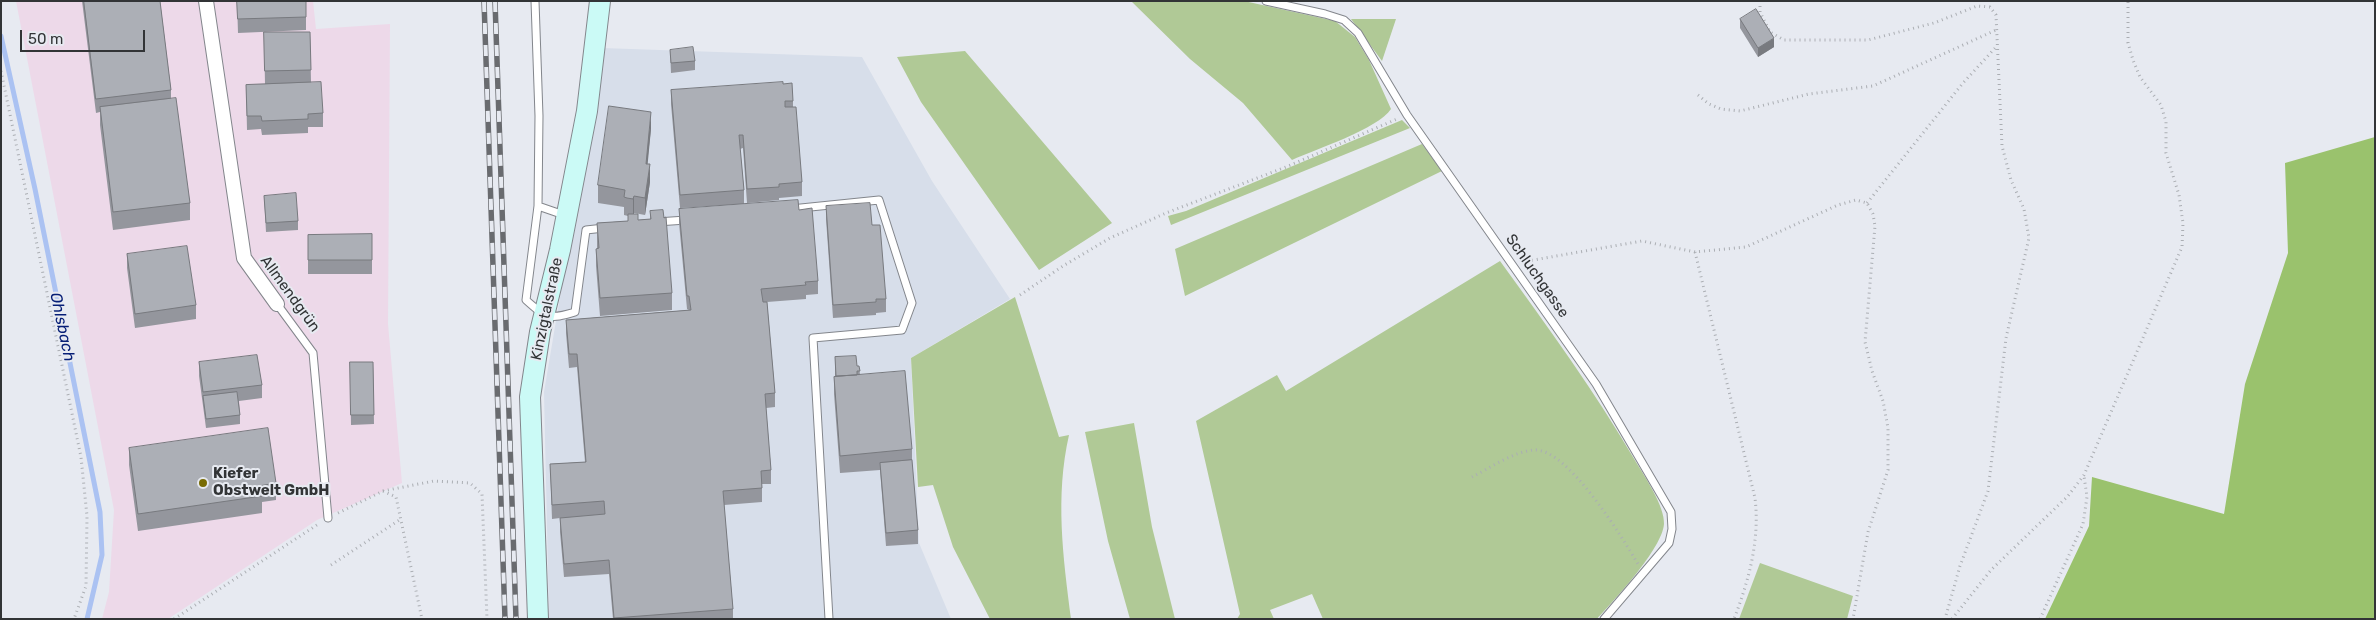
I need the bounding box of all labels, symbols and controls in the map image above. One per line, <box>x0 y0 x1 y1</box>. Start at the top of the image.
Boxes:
scale bar <box>22 20 148 52</box>
text: 50 m <box>28 30 63 48</box>
street label: Schluchgasse <box>1502 231 1572 321</box>
street label: Allmendgrün <box>256 252 324 336</box>
street label: Kinzigtalstraße <box>527 256 567 362</box>
water label: Ohlsbach <box>45 291 79 363</box>
place label: Kiefer Obstwelt GmbH <box>213 465 329 500</box>
marker: Kiefer Obstwelt GmbH <box>197 477 209 489</box>

